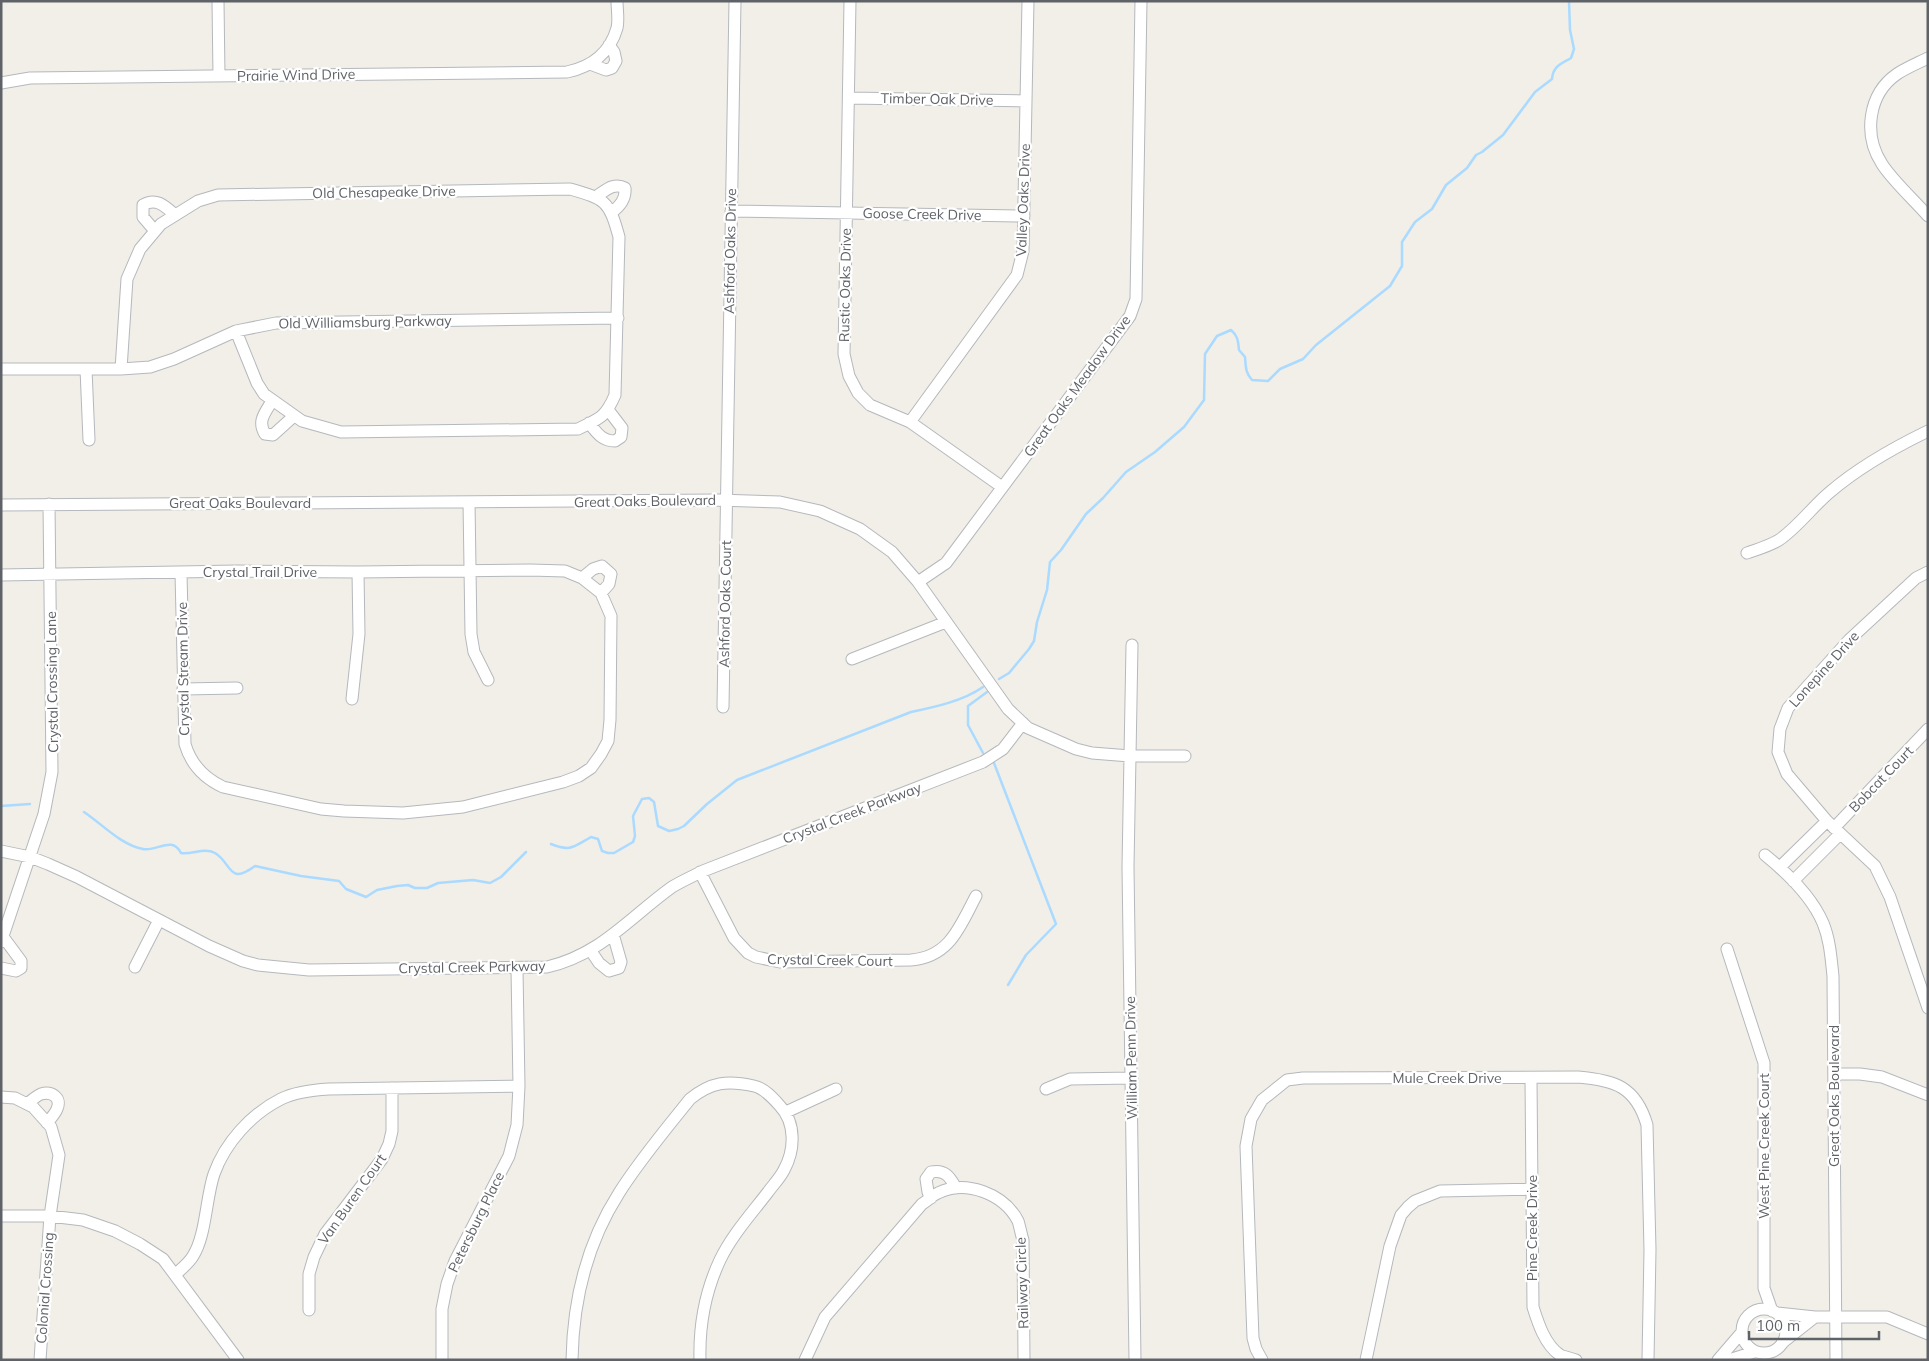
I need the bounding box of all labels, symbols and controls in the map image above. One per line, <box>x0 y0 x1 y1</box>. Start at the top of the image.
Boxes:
street label: Prairie Wind Drive <box>237 65 355 85</box>
street label: Timber Oak Drive <box>880 89 994 109</box>
street label: Valley Oaks Drive <box>1012 143 1034 257</box>
street label: Old Chesapeake Drive <box>312 182 456 202</box>
street label: Ashford Oaks Drive <box>720 188 740 314</box>
street label: Goose Creek Drive <box>862 204 982 224</box>
street label: Rustic Oaks Drive <box>835 228 855 342</box>
street label: Old Williamsburg Parkway <box>278 311 452 333</box>
street label: Great Oaks Meadow Drive <box>1020 312 1134 460</box>
street label: Great Oaks Boulevard <box>574 491 716 511</box>
street label: Great Oaks Boulevard <box>169 494 311 512</box>
street label: Ashford Oaks Court <box>715 540 735 668</box>
street label: Crystal Trail Drive <box>203 563 317 581</box>
street label: Crystal Stream Drive <box>173 602 193 736</box>
street label: Crystal Crossing Lane <box>42 611 62 753</box>
street label: Lonepine Drive <box>1785 627 1863 711</box>
street label: Bobcat Court <box>1845 742 1917 816</box>
street label: Crystal Creek Parkway <box>780 778 924 848</box>
street label: Crystal Creek Court <box>767 950 893 970</box>
street label: Crystal Creek Parkway <box>398 957 546 977</box>
street label: William Penn Drive <box>1121 996 1141 1120</box>
street label: Great Oaks Boulevard <box>1825 1025 1843 1167</box>
street label: Mule Creek Drive <box>1392 1069 1502 1087</box>
street label: West Pine Creek Court <box>1755 1073 1773 1219</box>
street label: Van Buren Court <box>314 1150 390 1248</box>
street label: Petersburg Place <box>444 1169 508 1275</box>
street label: Pine Creek Drive <box>1523 1175 1541 1281</box>
street label: Colonial Crossing <box>32 1232 58 1344</box>
street label: Railway Circle <box>1011 1237 1033 1329</box>
scale bar <box>1749 1308 1879 1340</box>
text: 100 m <box>1756 1316 1800 1335</box>

